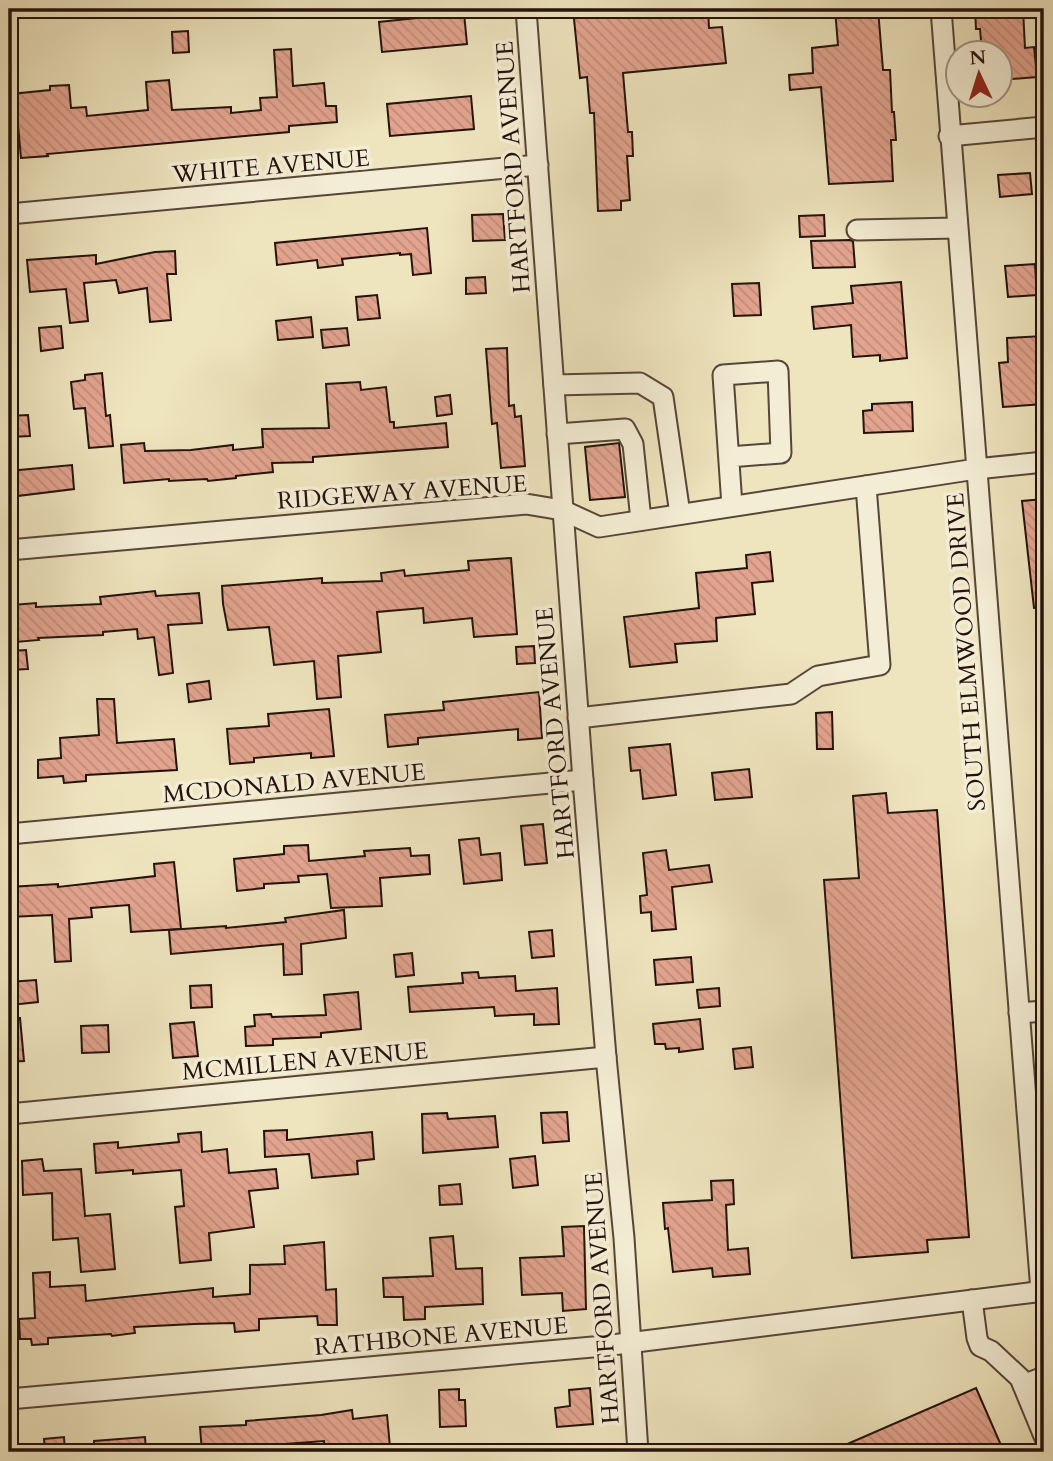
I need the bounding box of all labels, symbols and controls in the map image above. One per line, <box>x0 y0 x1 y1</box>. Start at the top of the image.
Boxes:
north arrow <box>944 38 1014 108</box>
street label: HARTFORD AVENUE <box>488 40 539 294</box>
text: N <box>969 44 988 72</box>
street label: WHITE AVENUE <box>170 141 371 192</box>
street label: RIDGEWAY AVENUE <box>276 467 528 518</box>
street label: SOUTH ELMWOOD DRIVE <box>939 492 994 812</box>
street label: HARTFORD AVENUE <box>528 606 583 860</box>
street label: MCDONALD AVENUE <box>161 756 427 811</box>
street label: MCMILLEN AVENUE <box>181 1034 429 1089</box>
street label: HARTFORD AVENUE <box>577 1171 628 1425</box>
street label: RATHBONE AVENUE <box>313 1309 569 1364</box>

